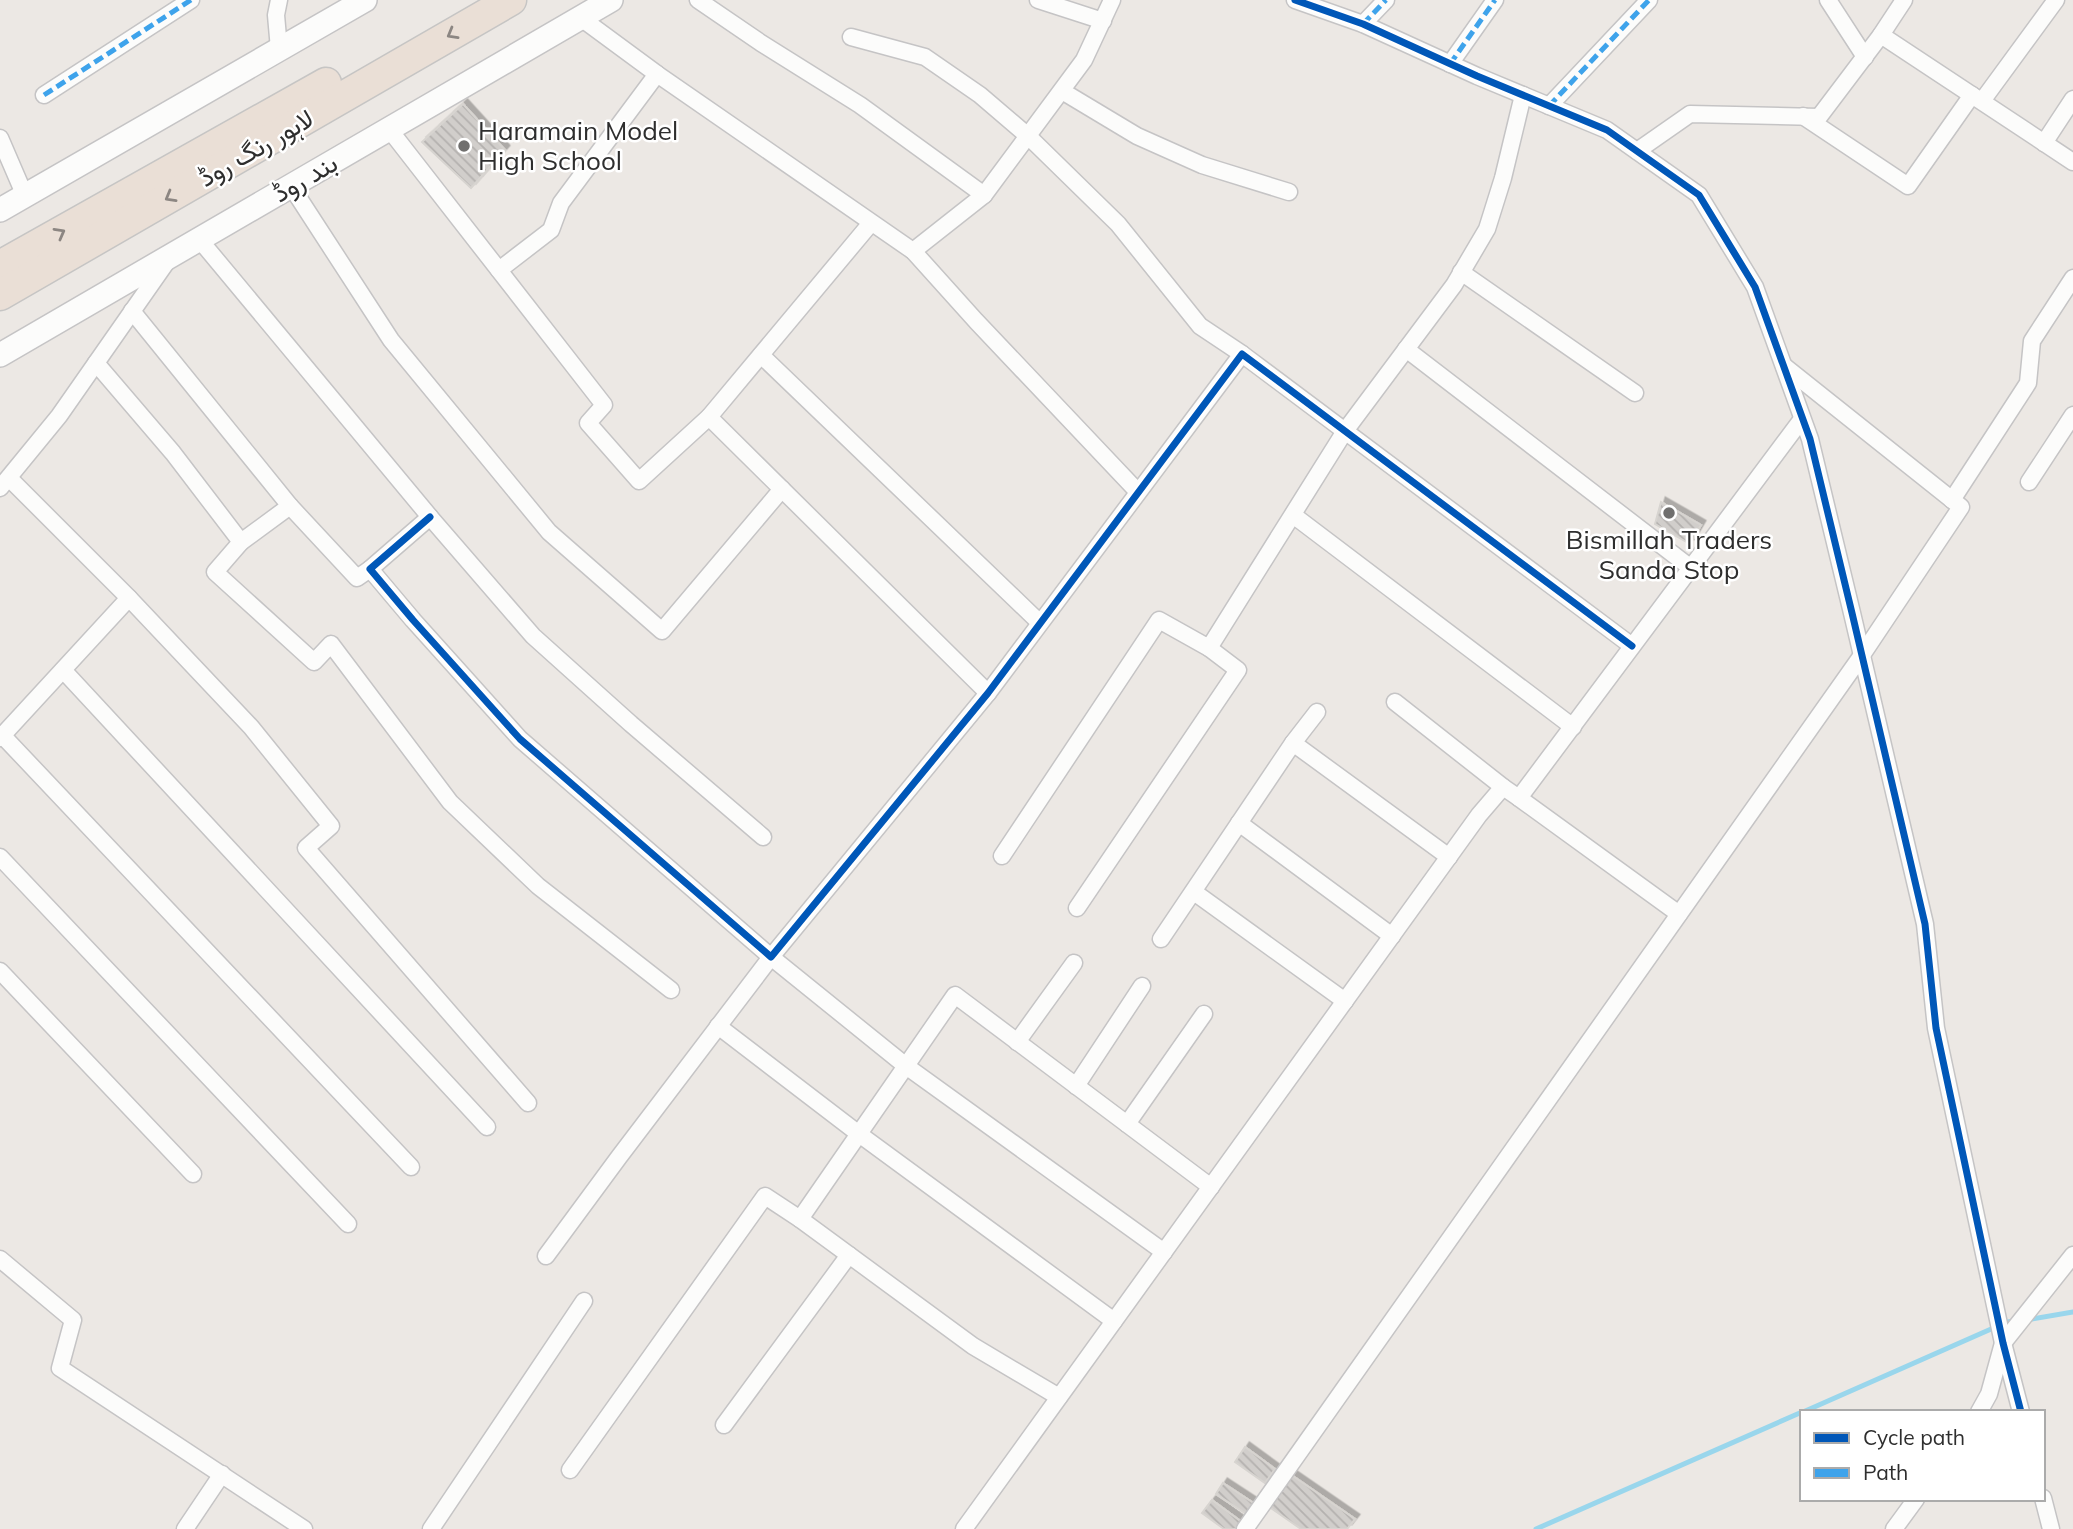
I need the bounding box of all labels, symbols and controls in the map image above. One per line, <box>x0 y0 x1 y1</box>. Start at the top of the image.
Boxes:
one-way arrow <box>447 26 459 39</box>
street label: لاہور رنگ روڈ <box>192 101 320 195</box>
place label: Haramain Model High School <box>478 114 678 177</box>
marker: Haramain Model High School <box>456 138 472 154</box>
street label: بند روڈ <box>266 146 343 209</box>
one-way arrow <box>165 189 178 202</box>
one-way arrow <box>52 228 65 241</box>
marker: Bismillah Traders Sanda Stop <box>1661 505 1677 521</box>
place label: Bismillah Traders Sanda Stop <box>1566 523 1772 586</box>
legend <box>1800 1410 2045 1501</box>
text: Cycle path <box>1863 1424 1965 1450</box>
text: Path <box>1863 1459 1908 1485</box>

